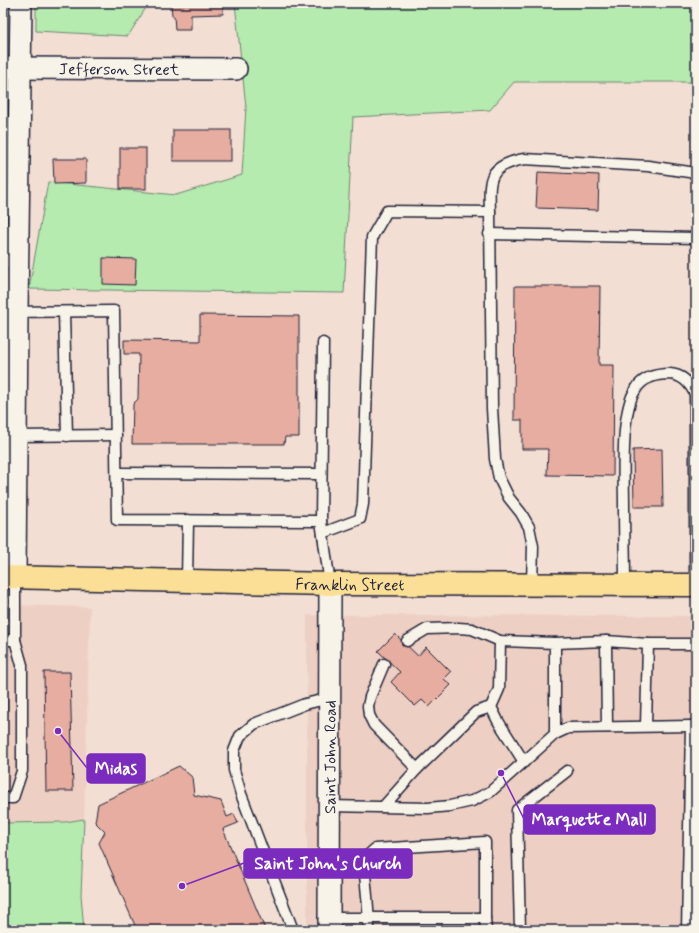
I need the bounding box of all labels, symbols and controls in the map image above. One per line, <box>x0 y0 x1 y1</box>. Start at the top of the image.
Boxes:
street label: Jefferson Street <box>59 59 180 81</box>
street label: Franklin Street <box>295 574 405 596</box>
street label: Saint John Road <box>320 700 342 814</box>
callout: Midas <box>87 754 145 783</box>
text: Midas <box>95 758 137 780</box>
callout: Marquette Mall <box>524 805 655 834</box>
text: Marquette Mall <box>532 809 647 832</box>
callout: Saint John's Church <box>244 849 412 878</box>
text: Saint John's Church <box>254 853 402 875</box>

